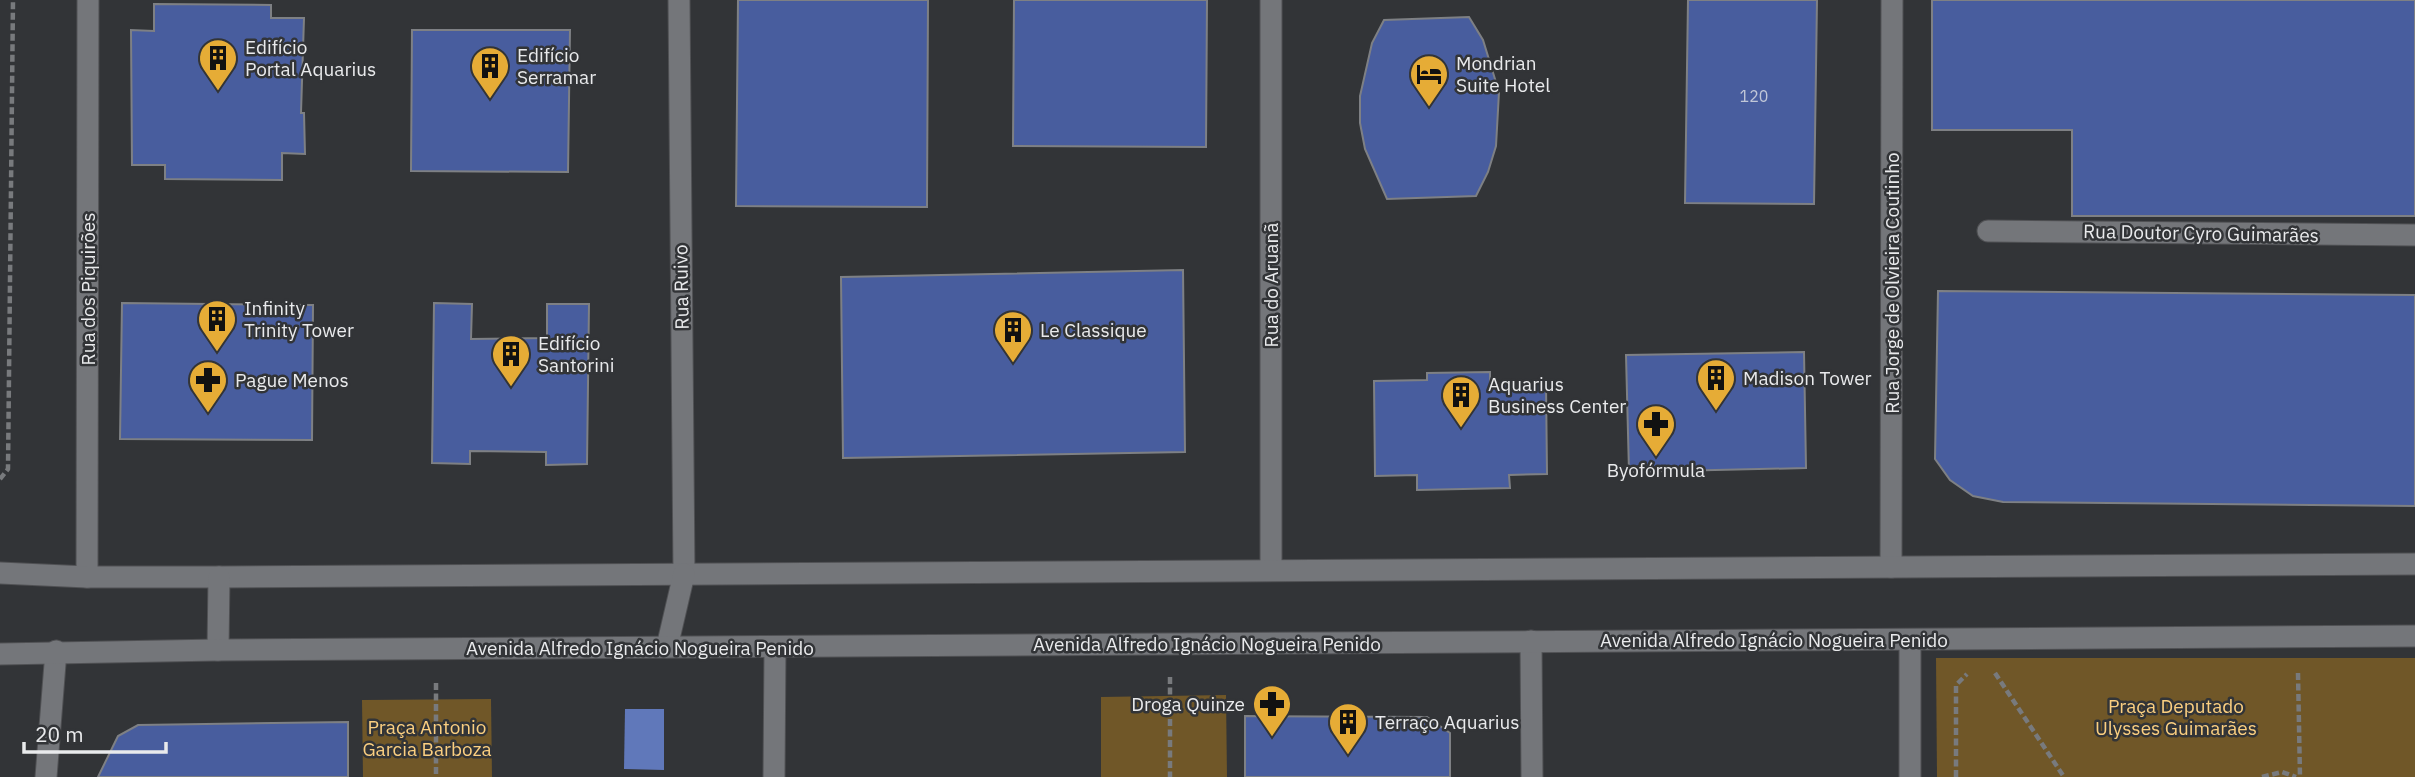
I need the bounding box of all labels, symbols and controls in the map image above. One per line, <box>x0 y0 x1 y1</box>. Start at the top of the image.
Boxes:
place label: Edifício Portal Aquarius <box>245 35 376 81</box>
building icon: Edifício Portal Aquarius <box>197 37 239 92</box>
place label: Edifício Serramar <box>517 43 596 89</box>
building icon: Edifício Serramar <box>469 45 511 100</box>
place label: Mondrian Suite Hotel <box>1456 51 1550 97</box>
hotel icon: Mondrian Suite Hotel <box>1408 53 1450 108</box>
house number: 120 <box>1740 86 1768 106</box>
street label: Rua Jorge de Olvieira Coutinho <box>1880 152 1904 414</box>
street label: Rua dos Piquirões <box>76 212 100 366</box>
street label: Rua Doutor Cyro Guimarães <box>2083 219 2319 247</box>
street label: Rua do Aruanã <box>1259 223 1283 347</box>
street label: Rua Ruivo <box>668 244 694 330</box>
place label: Infinity Trinity Tower <box>244 296 354 342</box>
building icon: Infinity Trinity Tower <box>196 298 238 353</box>
building icon: Le Classique <box>992 309 1034 364</box>
place label: Le Classique <box>1040 318 1147 342</box>
place label: Edifício Santorini <box>538 331 614 377</box>
building icon: Edifício Santorini <box>490 333 532 388</box>
building icon: Madison Tower <box>1695 357 1737 412</box>
pharmacy icon: Pague Menos <box>187 359 229 414</box>
place label: Madison Tower <box>1743 366 1872 390</box>
place label: Pague Menos <box>235 368 349 392</box>
place label: Aquarius Business Center <box>1488 372 1626 418</box>
building icon: Aquarius Business Center <box>1440 374 1482 429</box>
pharmacy icon: Byofórmula <box>1635 403 1677 458</box>
place label: Byofórmula <box>1607 458 1705 482</box>
street label: Avenida Alfredo Ignácio Nogueira Penido <box>1600 628 1948 652</box>
street label: Avenida Alfredo Ignácio Nogueira Penido <box>1033 632 1381 656</box>
street label: Avenida Alfredo Ignácio Nogueira Penido <box>466 636 814 660</box>
pharmacy icon: Droga Quinze <box>1251 683 1293 738</box>
place label: Droga Quinze <box>1131 692 1245 716</box>
park label: Praça Deputado Ulysses Guimarães <box>2095 694 2257 740</box>
building icon: Terraço Aquarius <box>1327 701 1369 756</box>
scale bar <box>24 710 166 754</box>
place label: Terraço Aquarius <box>1375 710 1520 734</box>
park label: Praça Antonio Garcia Barboza <box>362 715 492 761</box>
text: 20 m <box>35 720 84 748</box>

